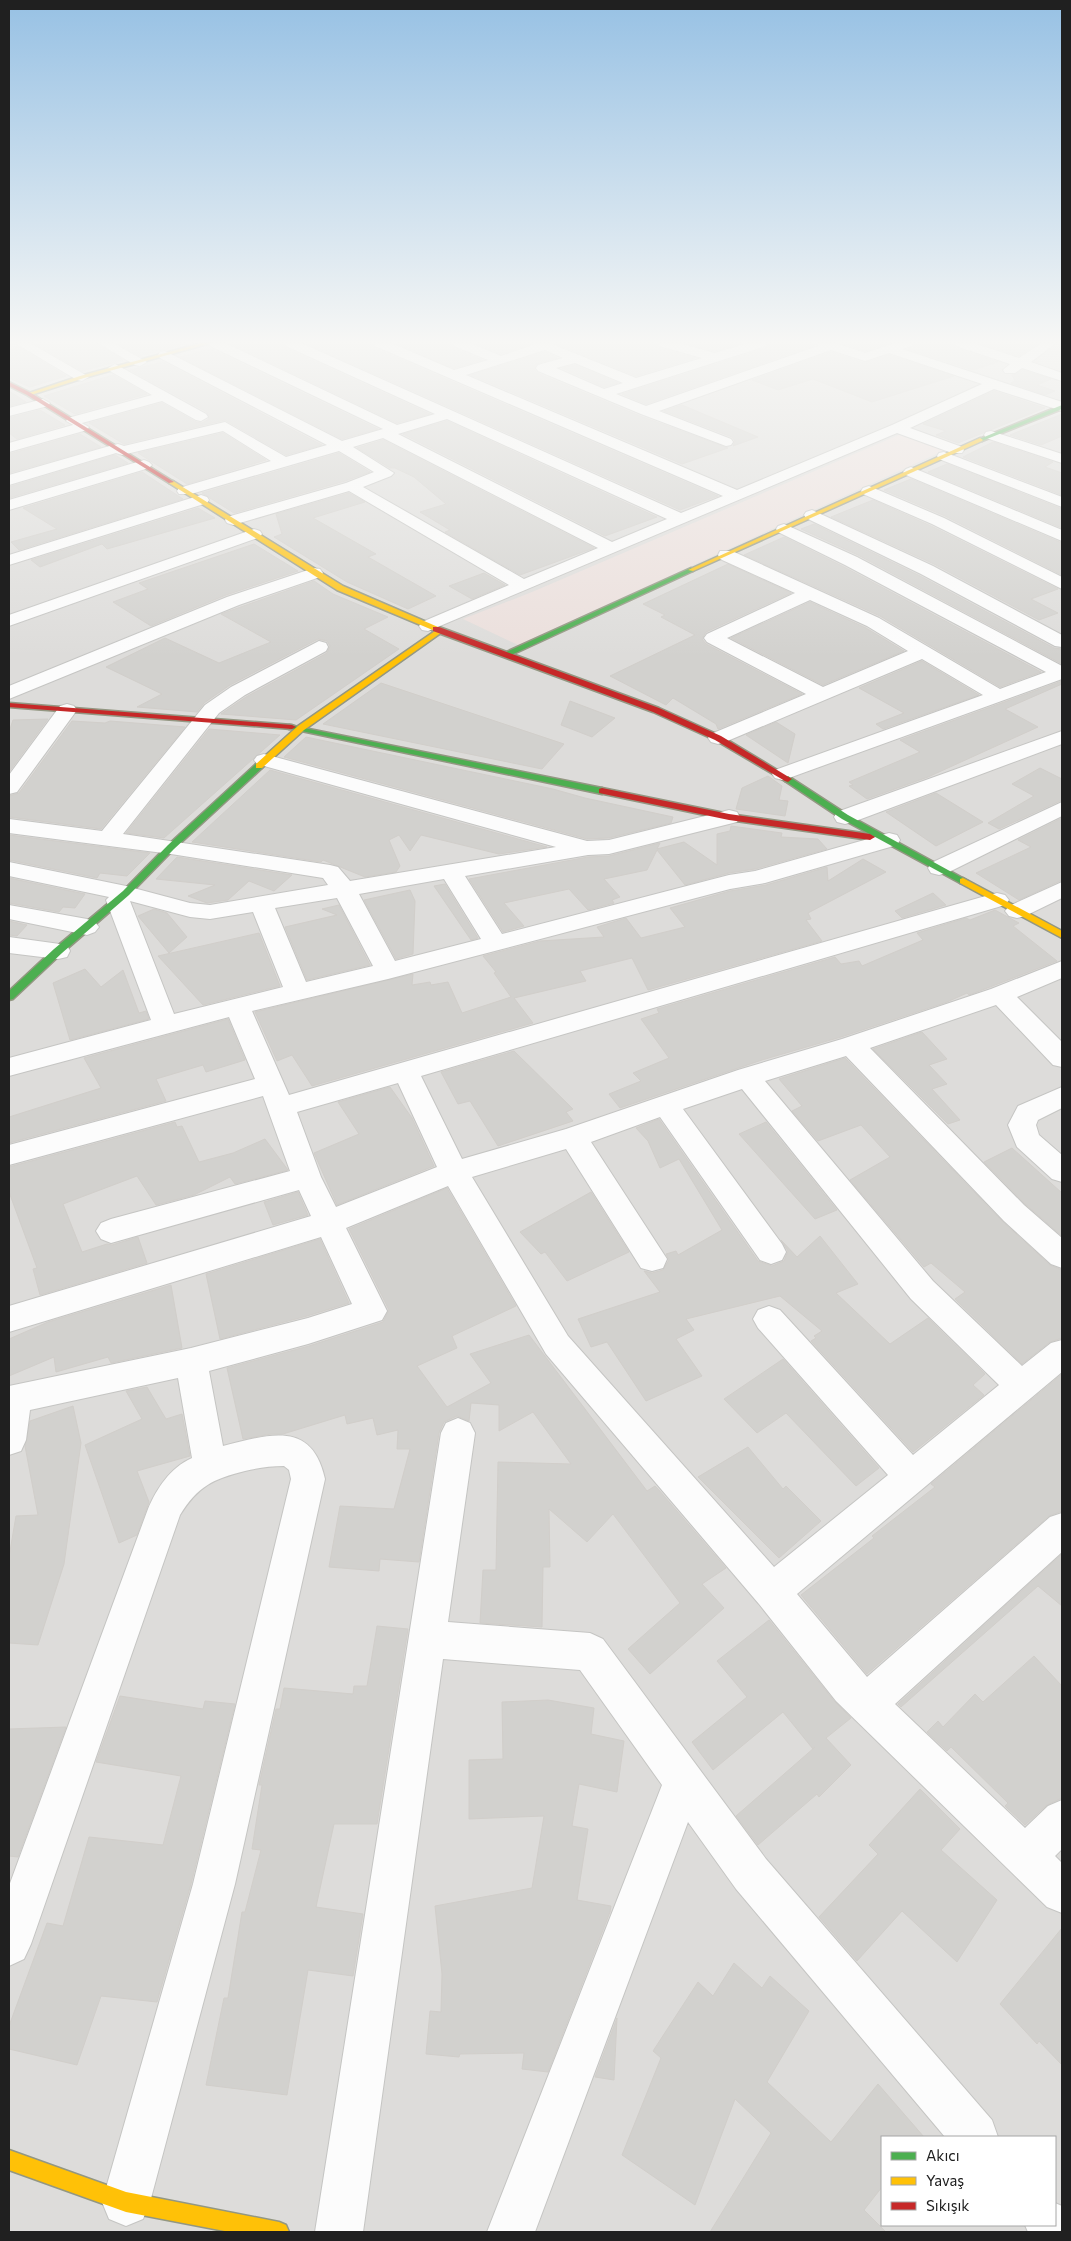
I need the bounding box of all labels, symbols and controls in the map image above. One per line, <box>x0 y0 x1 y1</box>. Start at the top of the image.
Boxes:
legend <box>881 2136 1056 2226</box>
text: Akıcı <box>926 2146 960 2164</box>
text: Yavaş <box>926 2171 964 2189</box>
text: Sıkışık <box>926 2196 969 2214</box>

